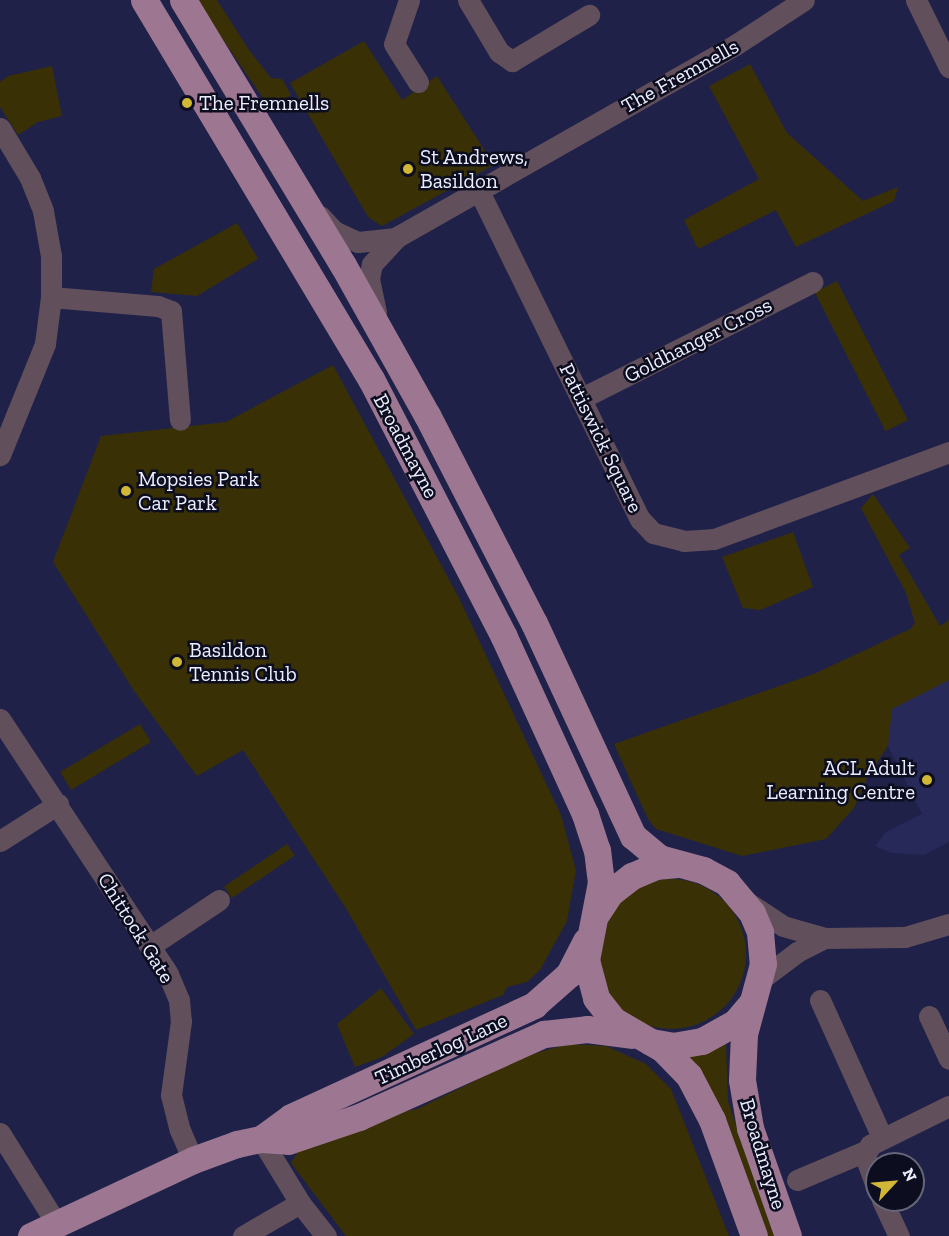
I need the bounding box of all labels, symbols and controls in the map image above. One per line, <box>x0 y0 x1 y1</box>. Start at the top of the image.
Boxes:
street label: The Fremnells <box>617 33 743 119</box>
place label: The Fremnells <box>199 90 329 116</box>
marker: The Fremnells <box>180 96 194 110</box>
place label: St Andrews, Basildon <box>420 144 529 194</box>
marker: St Andrews, Basildon <box>401 162 415 176</box>
street label: Goldhanger Cross <box>620 292 776 388</box>
street label: Pattiswick Square <box>554 359 648 517</box>
street label: Broadmayne <box>368 390 444 502</box>
place label: Mopsies Park Car Park <box>138 466 259 516</box>
marker: Mopsies Park Car Park <box>119 484 133 498</box>
place label: Basildon Tennis Club <box>189 637 297 687</box>
marker: Basildon Tennis Club <box>170 655 184 669</box>
place label: ACL Adult Learning Centre <box>767 755 915 805</box>
marker: ACL Adult Learning Centre <box>920 773 934 787</box>
street label: Chittock Gate <box>92 868 180 988</box>
street label: Timberlog Lane <box>371 1007 511 1091</box>
street label: Broadmayne <box>734 1096 792 1212</box>
north arrow <box>865 1152 925 1212</box>
text: N <box>899 1165 921 1184</box>

